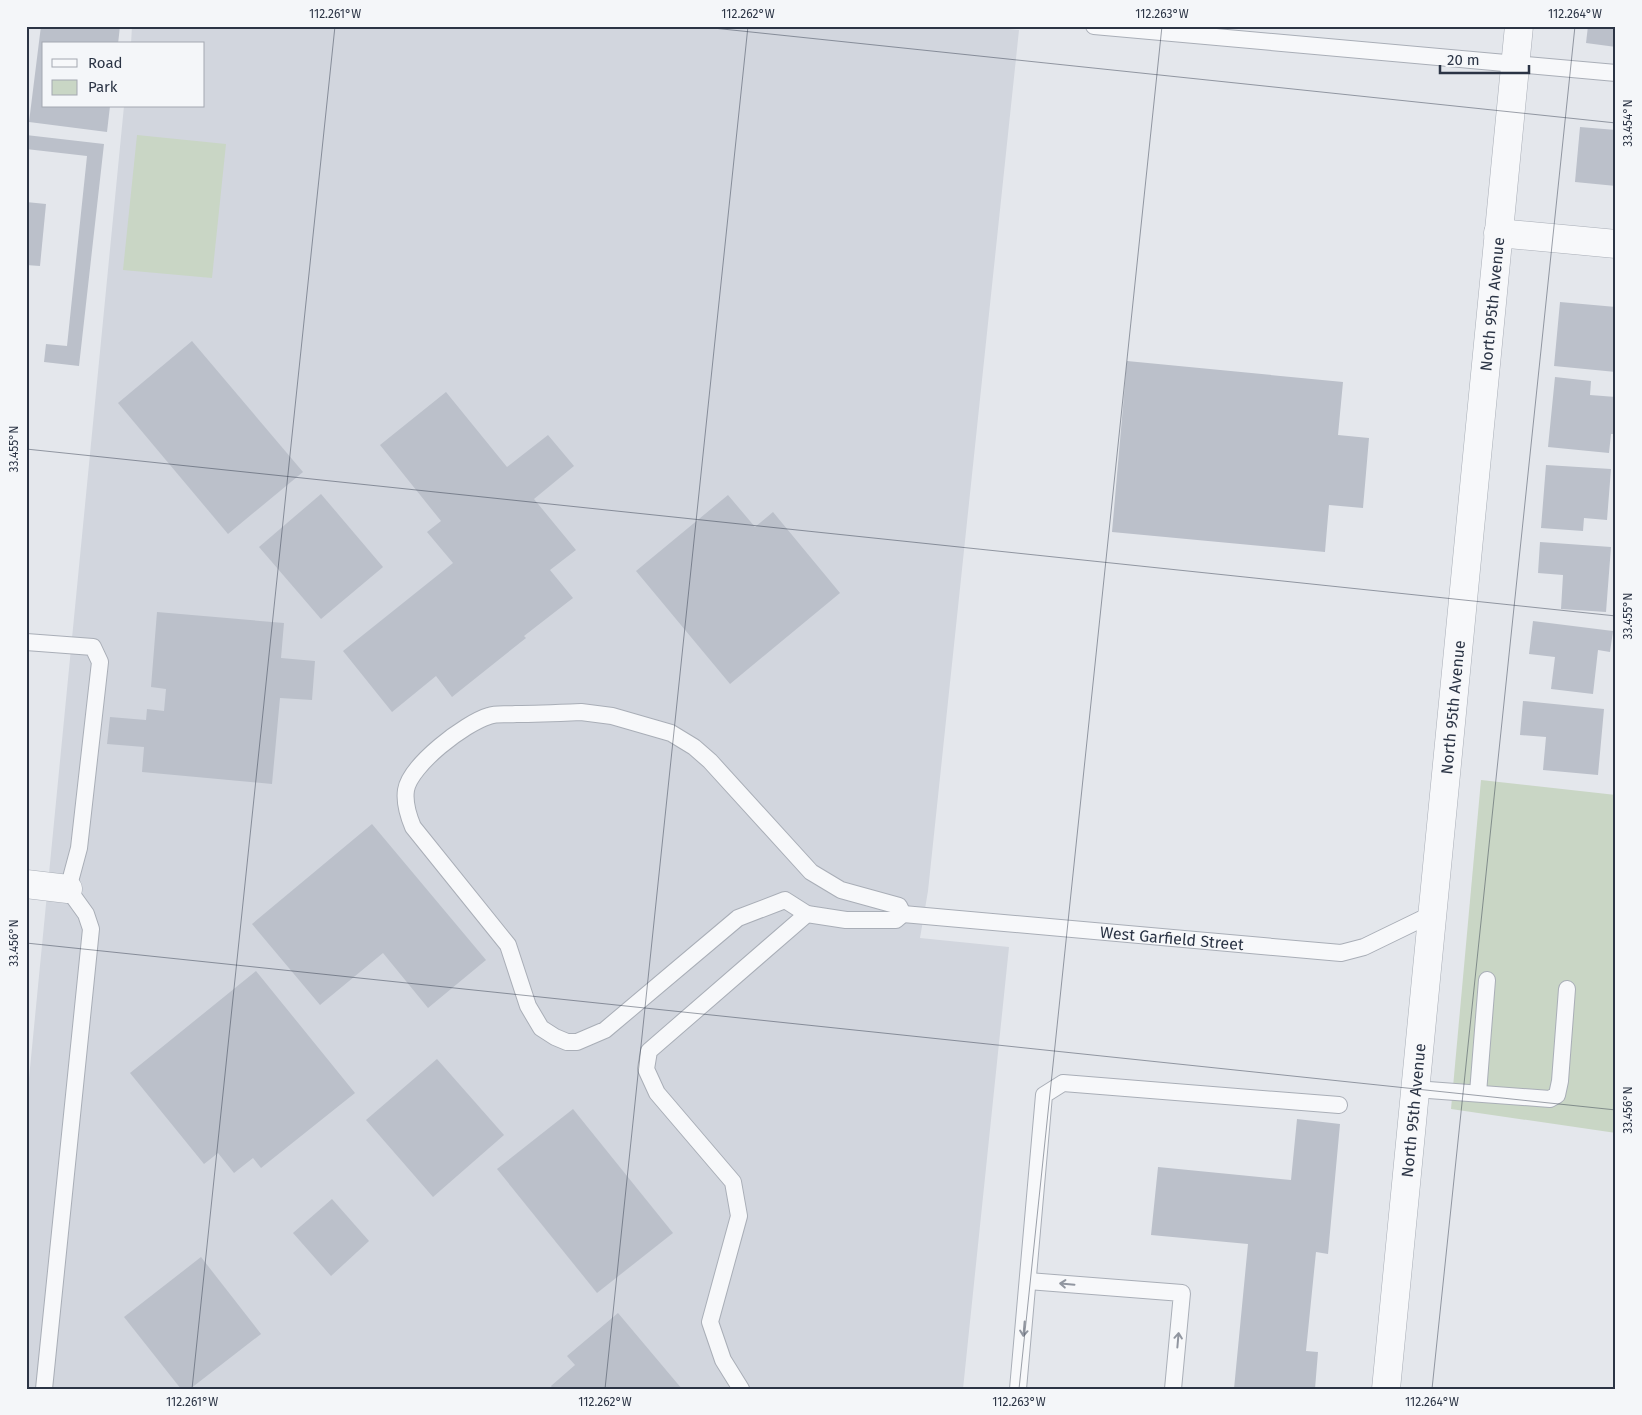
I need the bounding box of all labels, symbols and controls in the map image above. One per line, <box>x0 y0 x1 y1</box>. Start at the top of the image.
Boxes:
text: 112.261°W <box>309 7 361 21</box>
text: 112.262°W <box>721 7 775 21</box>
text: 112.263°W <box>1135 7 1189 21</box>
text: 112.264°W <box>1548 7 1602 21</box>
legend <box>42 42 205 108</box>
scale bar <box>1440 42 1528 74</box>
text: 20 m <box>1447 51 1480 69</box>
text: Road <box>88 54 123 72</box>
text: Park <box>88 78 118 96</box>
text: 33.454°N <box>1621 99 1635 147</box>
street label: North 95th Avenue <box>1476 236 1508 372</box>
text: 33.455°N <box>7 425 21 473</box>
text: 33.455°N <box>1621 592 1635 640</box>
street label: North 95th Avenue <box>1437 639 1469 775</box>
text: 33.456°N <box>7 919 21 967</box>
street label: West Garfield Street <box>1099 923 1245 954</box>
street label: North 95th Avenue <box>1398 1042 1430 1178</box>
text: 33.456°N <box>1621 1086 1635 1134</box>
one-way arrow <box>1059 1279 1075 1289</box>
one-way arrow <box>1019 1321 1028 1337</box>
one-way arrow <box>1173 1332 1182 1348</box>
text: 112.261°W <box>166 1395 218 1409</box>
text: 112.262°W <box>578 1395 632 1409</box>
text: 112.263°W <box>992 1395 1046 1409</box>
text: 112.264°W <box>1405 1395 1459 1409</box>

